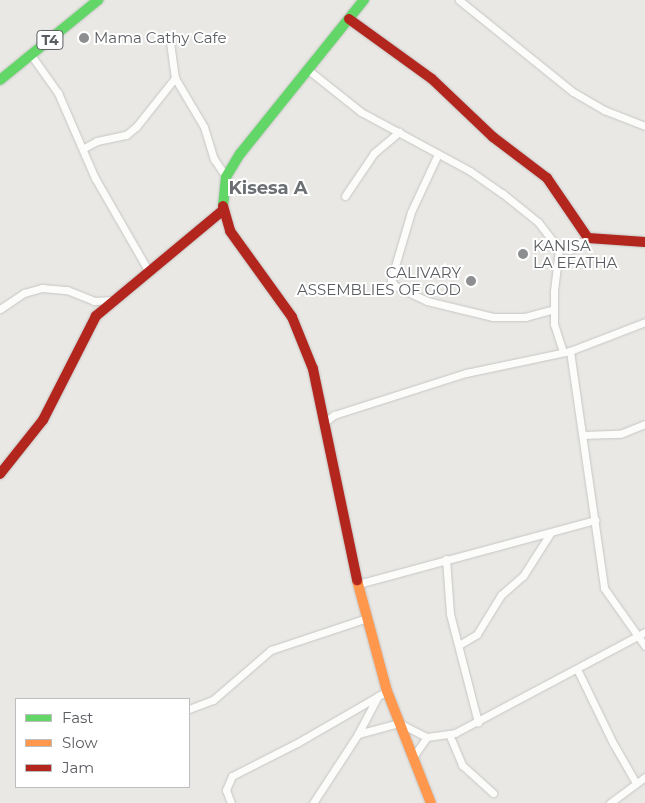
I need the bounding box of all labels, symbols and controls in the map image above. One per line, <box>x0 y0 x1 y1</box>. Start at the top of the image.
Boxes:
road number: T4 <box>36 28 64 52</box>
place label: Mama Cathy Cafe <box>94 29 227 47</box>
marker: Mama Cathy Cafe <box>78 32 90 44</box>
district label: Kisesa A <box>228 177 308 199</box>
place label: KANISA LA EFATHA <box>533 236 617 271</box>
marker: KANISA LA EFATHA <box>517 248 529 260</box>
place label: CALIVARY ASSEMBLIES OF GOD <box>297 263 461 298</box>
marker: CALIVARY ASSEMBLIES OF GOD <box>465 275 477 287</box>
legend <box>15 698 190 788</box>
text: Fast <box>62 708 93 727</box>
text: Slow <box>62 733 98 752</box>
text: Jam <box>62 758 94 777</box>

